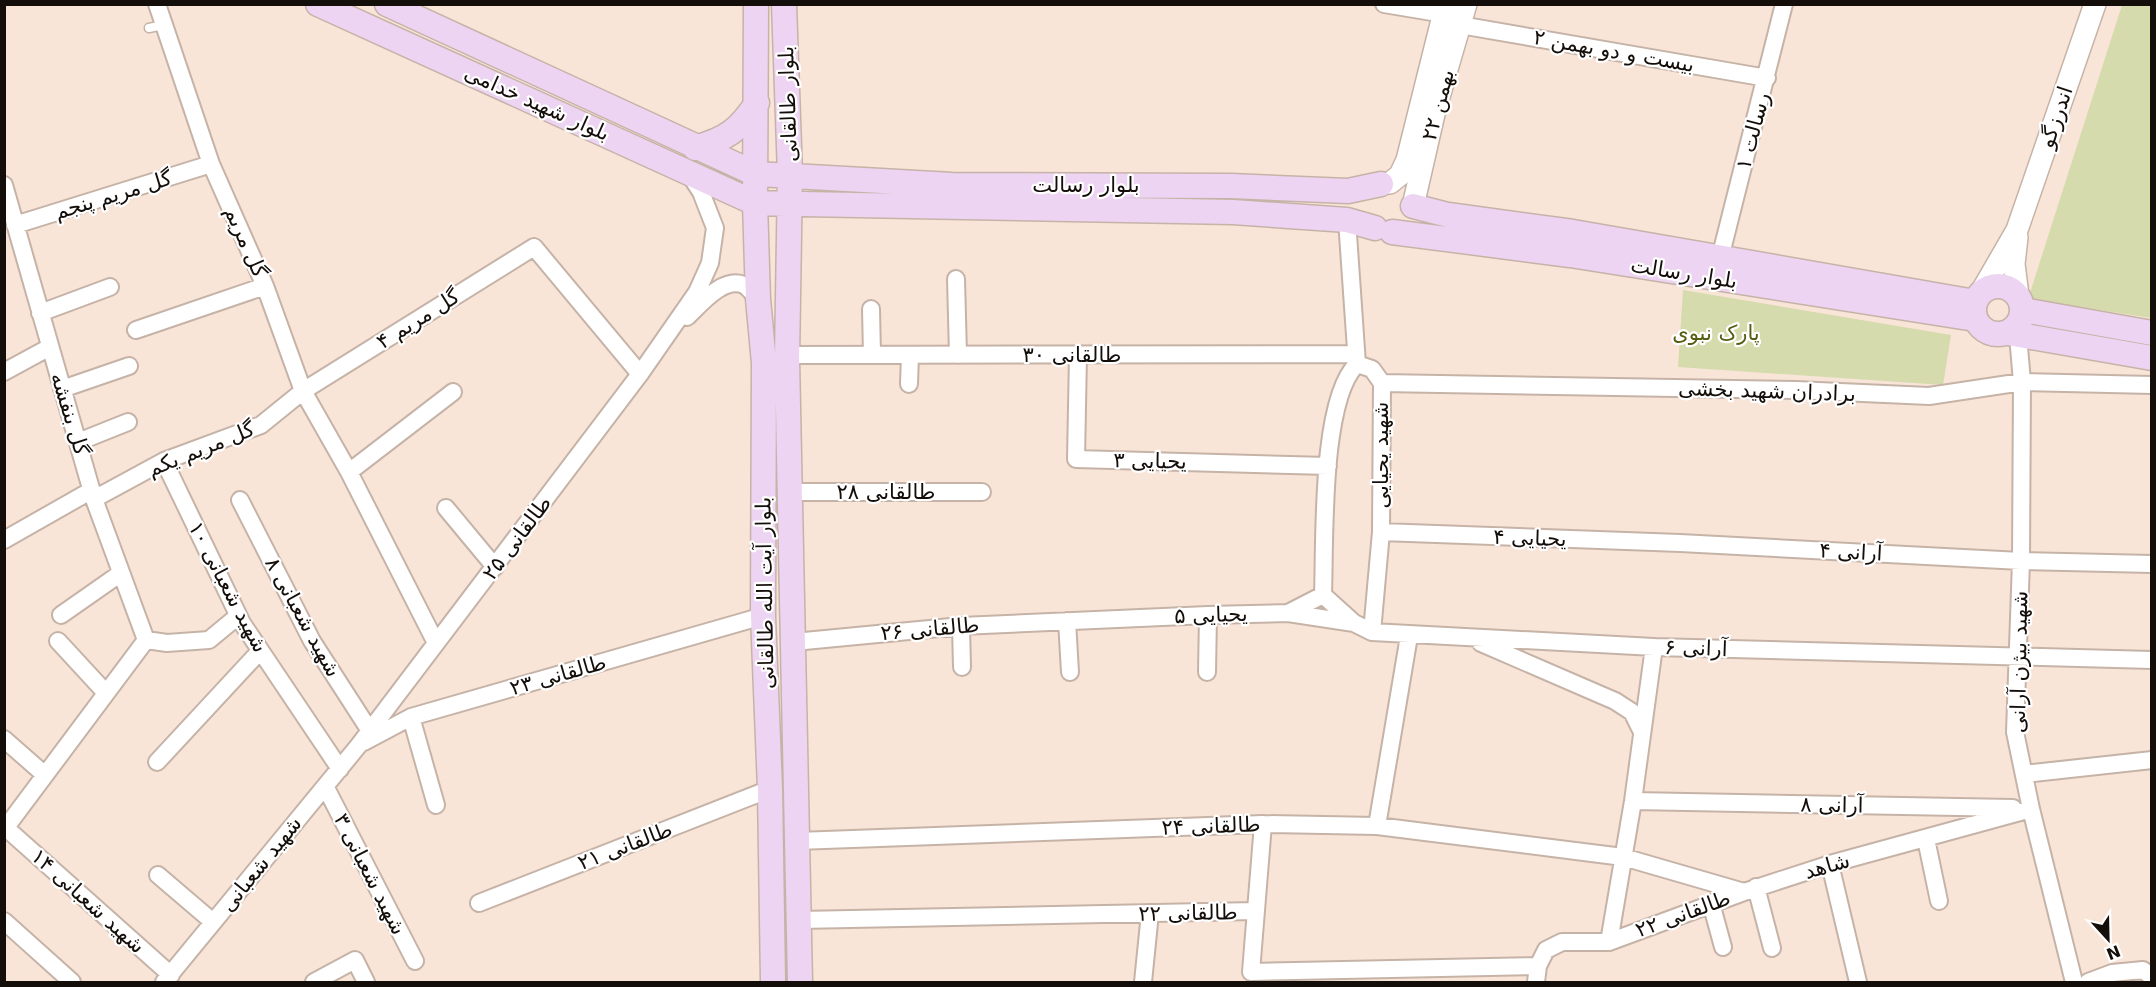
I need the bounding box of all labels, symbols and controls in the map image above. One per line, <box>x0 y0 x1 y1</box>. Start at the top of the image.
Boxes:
street label: بیست و دو بهمن ۲ <box>1532 25 1696 77</box>
street label: بلوار طالقانی <box>774 46 802 162</box>
street label: بلوار شهید خدامی <box>461 60 613 146</box>
street label: ۲۲ بهمن <box>1417 67 1459 143</box>
street label: اندرزگو <box>2034 83 2078 152</box>
street label: رسالت ۱ <box>1731 90 1775 172</box>
street label: گل مریم پنجم <box>51 166 175 225</box>
street label: بلوار رسالت <box>1032 173 1140 197</box>
street label: گل مریم <box>219 203 272 282</box>
street label: بلوار رسالت <box>1629 253 1739 293</box>
street label: گل مریم ۴ <box>372 284 464 355</box>
park label: پارک نبوی <box>1672 321 1760 345</box>
street label: طالقانی ۳۰ <box>1022 343 1122 367</box>
street label: گل بنفشه <box>46 370 94 458</box>
street label: برادران شهید بخشی <box>1678 376 1856 406</box>
street label: شهید یحیایی <box>1369 402 1393 508</box>
street label: گل مریم یکم <box>144 417 258 482</box>
street label: یحیایی ۳ <box>1113 448 1187 474</box>
street label: طالقانی ۲۸ <box>836 480 936 504</box>
street label: طالقانی ۲۵ <box>478 491 556 585</box>
street label: بلوار آیت الله طالقانی <box>750 497 779 689</box>
street label: شهید شعبانی ۱۰ <box>184 518 272 656</box>
street label: یحیایی ۴ <box>1493 525 1567 551</box>
street label: آرانی ۴ <box>1819 537 1884 566</box>
street label: شهید شعبانی ۸ <box>260 553 346 681</box>
street label: شهید بیژن آرانی <box>2005 591 2032 733</box>
street label: یحیایی ۵ <box>1174 602 1248 628</box>
street label: طالقانی ۲۶ <box>880 613 980 645</box>
street label: آرانی ۶ <box>1664 634 1729 661</box>
street label: طالقانی ۲۳ <box>507 650 609 700</box>
street label: آرانی ۸ <box>1800 791 1865 818</box>
street label: شهید شعبانی ۳ <box>329 809 411 939</box>
street label: شهید شعبانی <box>215 812 307 916</box>
street label: طالقانی ۲۴ <box>1161 812 1261 840</box>
street label: طالقانی ۲۱ <box>574 817 676 875</box>
street label: شهید شعبانی ۱۴ <box>26 844 150 958</box>
street label: شاهد <box>1802 848 1852 884</box>
street label: طالقانی ۲۲ <box>1632 886 1734 942</box>
street label: طالقانی ۲۲ <box>1138 900 1238 926</box>
north arrow <box>2078 909 2138 969</box>
text: N <box>2104 941 2123 964</box>

